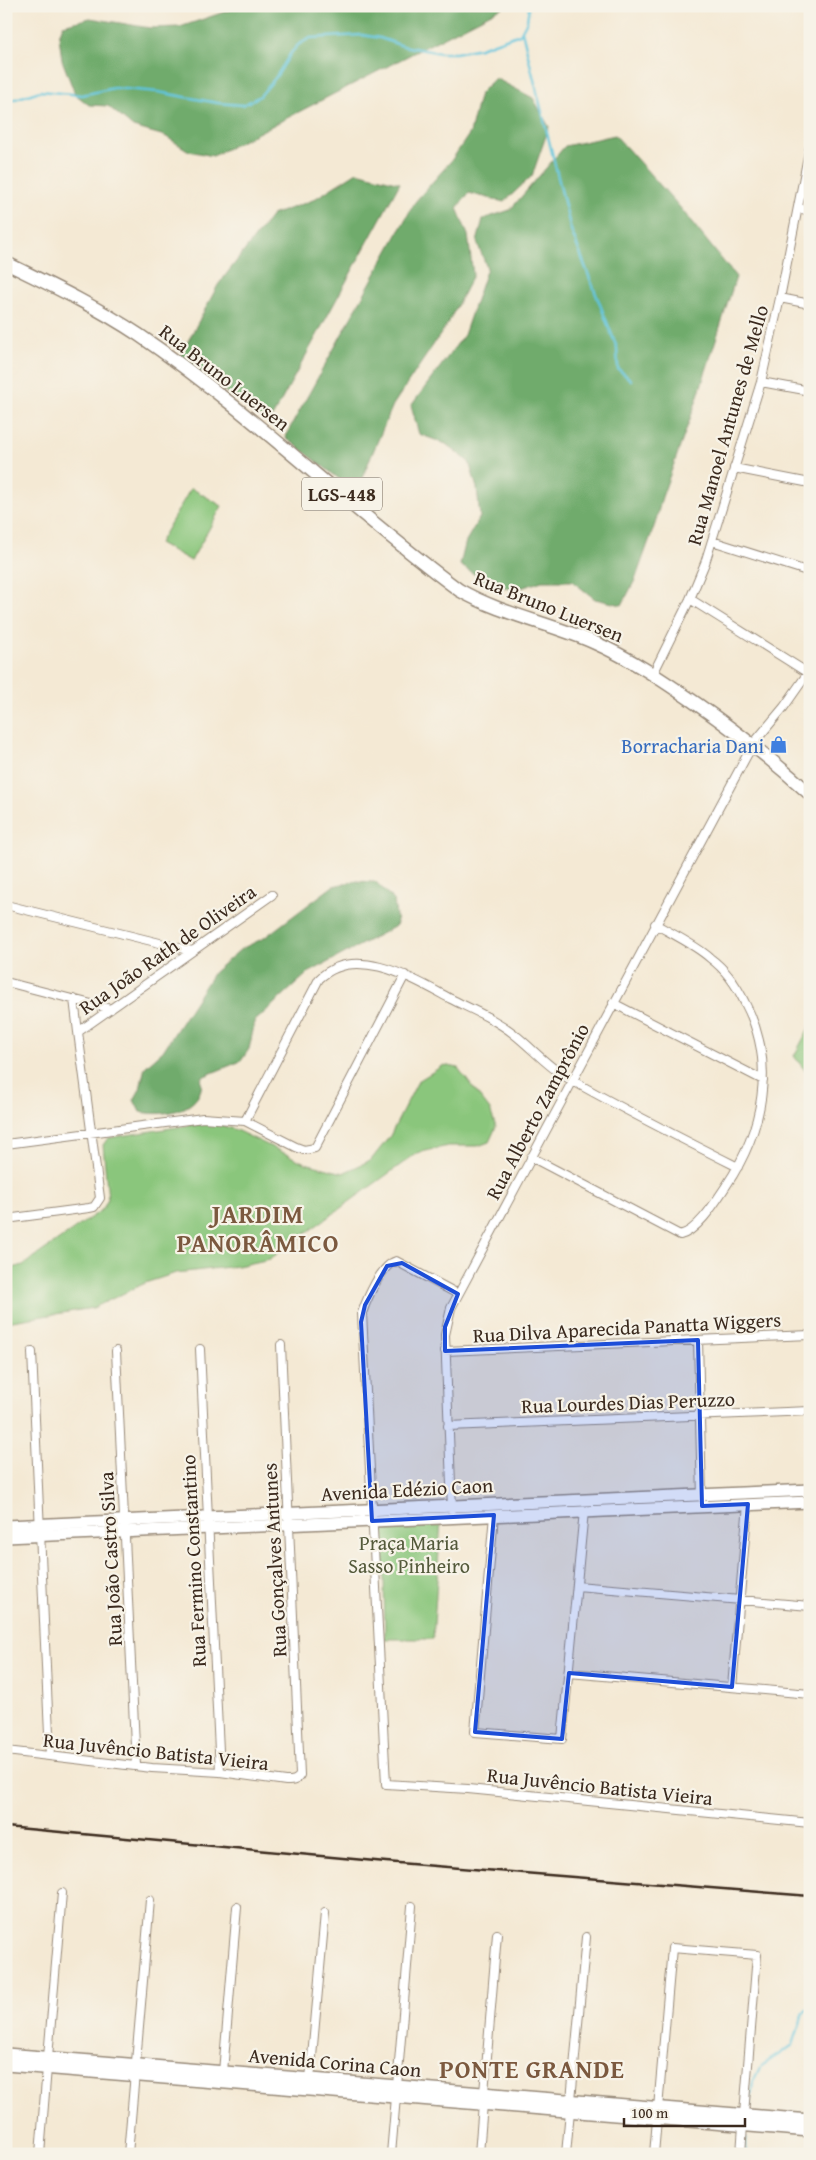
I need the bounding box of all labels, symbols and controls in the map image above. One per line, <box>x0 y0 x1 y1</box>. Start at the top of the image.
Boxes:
street label: Rua Manoel Antunes de Mello <box>679 301 775 549</box>
street label: Rua Bruno Luersen <box>153 317 297 437</box>
road number: LGS-448 <box>302 478 382 510</box>
street label: Rua Bruno Luersen <box>470 563 628 649</box>
place label: Borracharia Dani <box>621 731 764 760</box>
shop icon: Borracharia Dani <box>768 735 788 755</box>
street label: Rua João Rath de Oliveira <box>73 877 262 1021</box>
street label: Rua Alberto Zamprônio <box>478 1018 596 1204</box>
district label: JARDIM PANORÂMICO <box>177 1196 339 1261</box>
street label: Rua Dilva Aparecida Panatta Wiggers <box>472 1304 782 1350</box>
street label: Rua Lourdes Dias Peruzzo <box>521 1384 735 1420</box>
street label: Rua Fermino Constantino <box>173 1454 213 1668</box>
street label: Rua Gonçalves Antunes <box>254 1462 294 1658</box>
street label: Rua João Castro Silva <box>91 1470 129 1647</box>
street label: Avenida Edézio Caon <box>320 1470 494 1508</box>
park label: Praça Maria Sasso Pinheiro <box>348 1528 470 1580</box>
street label: Rua Juvêncio Batista Vieira <box>42 1725 271 1777</box>
street label: Rua Juvêncio Batista Vieira <box>486 1760 715 1812</box>
street label: Avenida Corina Caon <box>247 2040 423 2084</box>
district label: PONTE GRANDE <box>439 2051 625 2087</box>
scale bar <box>624 2095 745 2127</box>
text: 100 m <box>631 2102 669 2123</box>

